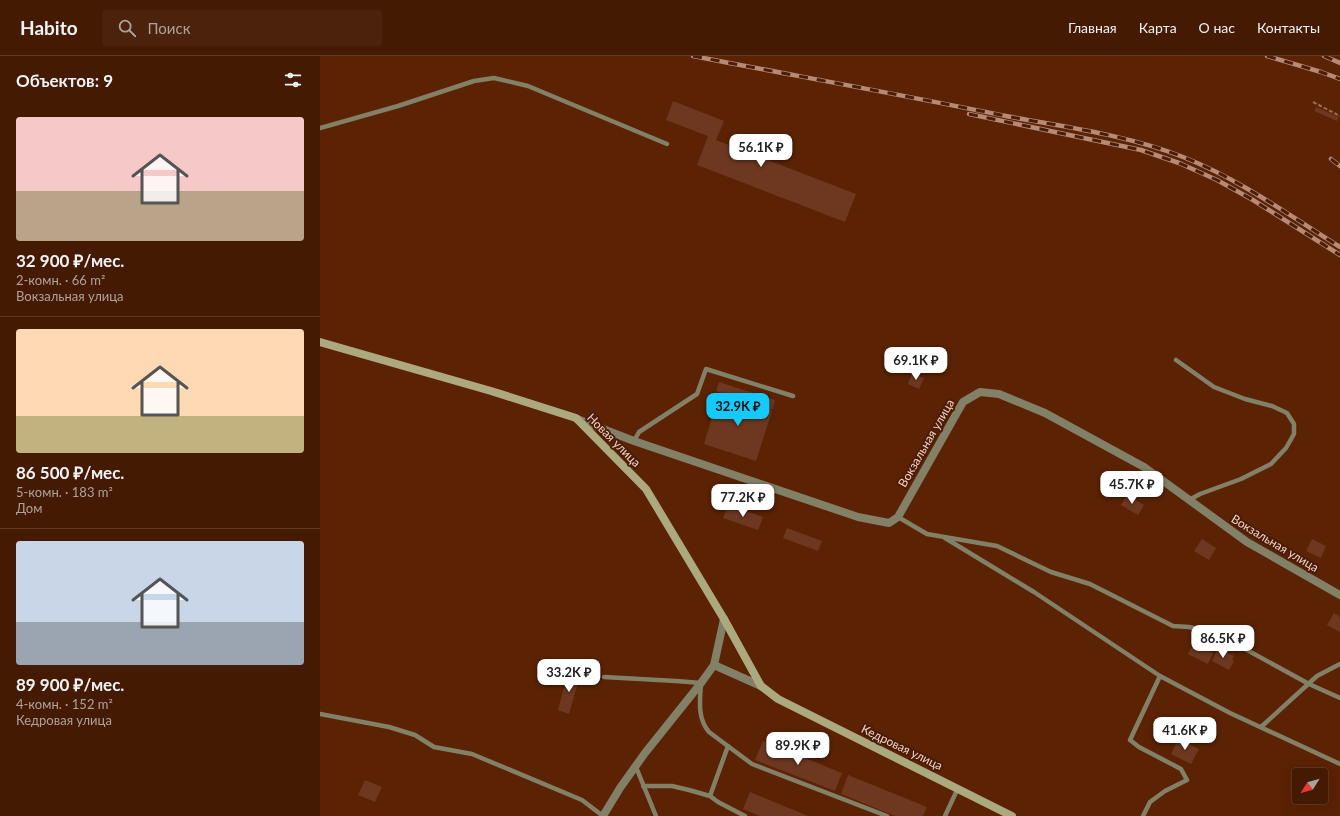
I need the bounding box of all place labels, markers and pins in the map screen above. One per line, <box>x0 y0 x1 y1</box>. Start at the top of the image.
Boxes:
pin: 56.1K ₽ <box>724 134 798 168</box>
pin: 69.1K ₽ <box>879 347 953 381</box>
pin: 32.9K ₽ <box>701 393 775 427</box>
pin: 45.7K ₽ <box>1095 471 1169 505</box>
pin: 77.2K ₽ <box>706 484 780 518</box>
pin: 86.5K ₽ <box>1186 625 1260 659</box>
pin: 33.2K ₽ <box>532 659 606 693</box>
pin: 41.6K ₽ <box>1148 717 1222 751</box>
pin: 89.9K ₽ <box>761 732 835 766</box>

